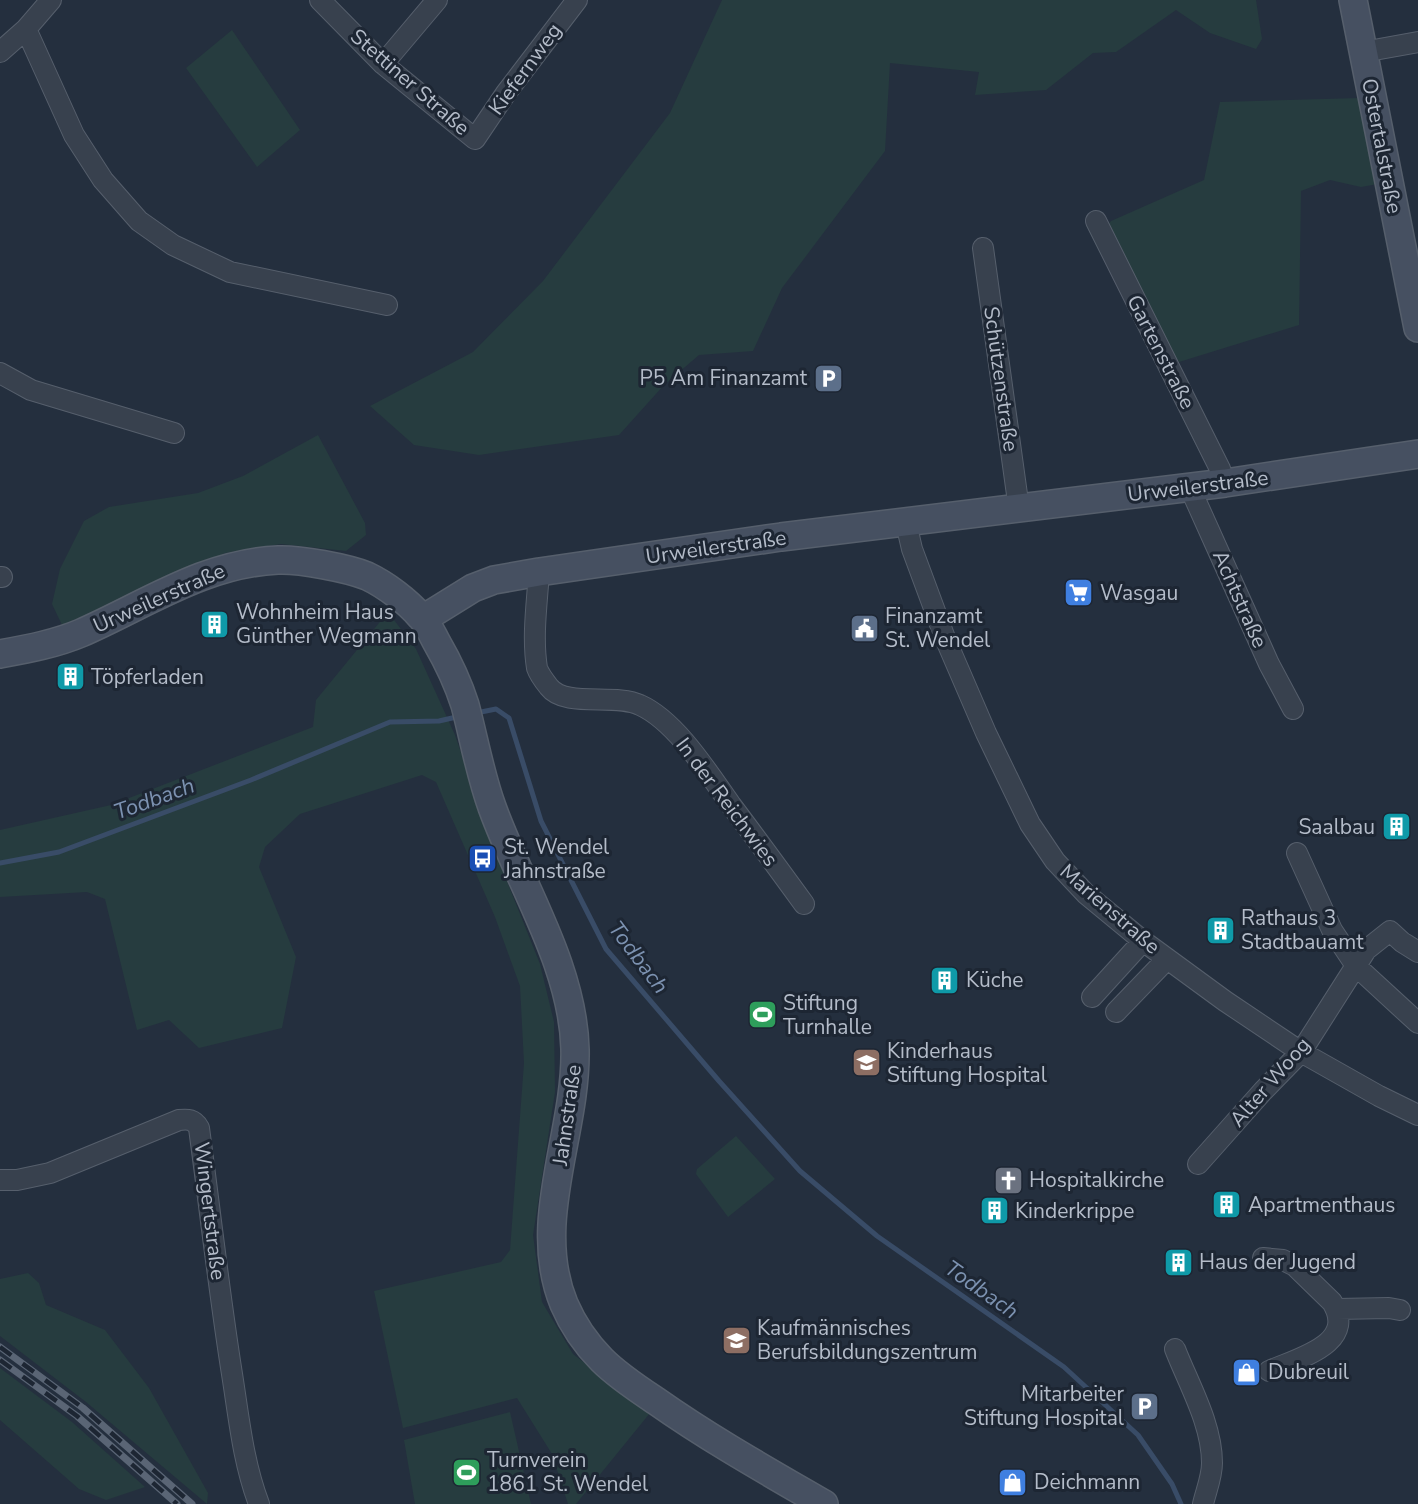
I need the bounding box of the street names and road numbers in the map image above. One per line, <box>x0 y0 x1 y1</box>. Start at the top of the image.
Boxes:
street label: Kiefernweg <box>482 17 568 121</box>
street label: Stettiner Straße <box>344 22 476 142</box>
street label: Ostertalstraße <box>1355 76 1409 216</box>
street label: Gartenstraße <box>1120 290 1202 414</box>
street label: Schützenstraße <box>977 305 1025 453</box>
street label: Urweilerstraße <box>1126 463 1270 509</box>
street label: Urweilerstraße <box>644 523 788 571</box>
street label: Achtstraße <box>1206 546 1274 652</box>
street label: Urweilerstraße <box>89 556 229 640</box>
street label: In der Reichwies <box>669 732 785 872</box>
street label: Marienstraße <box>1054 858 1166 960</box>
street label: Alter Woog <box>1223 1031 1317 1133</box>
street label: Jahnstraße <box>546 1063 588 1168</box>
street label: Wingertstraße <box>188 1140 232 1282</box>

